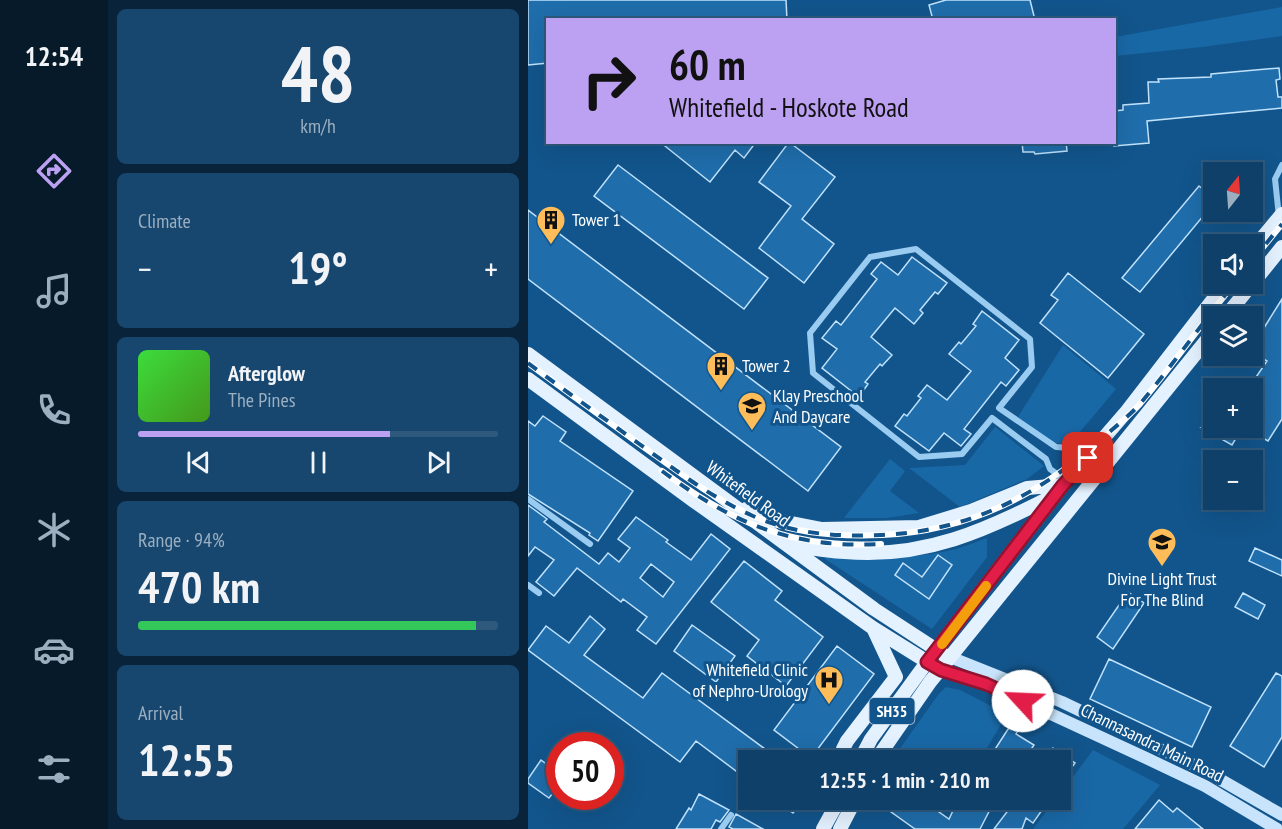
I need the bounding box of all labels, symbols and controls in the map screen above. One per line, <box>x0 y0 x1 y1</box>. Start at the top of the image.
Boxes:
text: 48 <box>281 23 355 124</box>
text: 60 m <box>669 37 746 92</box>
text: 12:54 <box>25 39 83 73</box>
icon: right <box>570 42 648 120</box>
text: Whitefield - Hoskote Road <box>669 90 909 124</box>
text: km/h <box>300 113 336 139</box>
icon: directions <box>33 150 75 192</box>
north arrow <box>1203 162 1263 222</box>
map controls <box>1203 162 1263 510</box>
building icon: Tower 1 <box>535 204 567 246</box>
text: Climate <box>138 208 191 234</box>
place label: Tower 1 <box>572 208 621 231</box>
button: sound <box>1203 234 1263 294</box>
text: 19° <box>288 238 348 296</box>
text: − <box>138 247 152 290</box>
text: + <box>484 247 498 290</box>
icon: music <box>33 270 75 312</box>
button: layers <box>1203 306 1263 366</box>
building icon: Tower 2 <box>705 350 737 392</box>
place label: Tower 2 <box>742 354 791 377</box>
text: Afterglow <box>228 359 305 387</box>
button: + <box>1203 378 1263 438</box>
place label: Klay Preschool And Daycare <box>773 384 864 428</box>
text: The Pines <box>228 387 295 413</box>
icon: phone <box>33 389 75 431</box>
school or university icon: Klay Preschool And Daycare <box>736 390 768 432</box>
pin <box>1062 432 1113 483</box>
icon: arrive <box>1071 441 1104 474</box>
icon: previous <box>182 446 215 479</box>
icon: pause <box>302 446 335 479</box>
icon: next <box>422 446 455 479</box>
button: − <box>1203 450 1263 510</box>
street label: Whitefield Road <box>702 455 795 532</box>
icon: climate <box>33 509 75 551</box>
school or university icon: Divine Light Trust For The Blind <box>1146 526 1178 568</box>
text: Range · 94% <box>138 527 225 553</box>
text: 470 km <box>138 557 260 615</box>
place label: Divine Light Trust For The Blind <box>1107 567 1217 611</box>
icon: car <box>33 629 75 671</box>
place label: Whitefield Clinic of Nephro-Urology <box>693 658 809 702</box>
hospital icon: Whitefield Clinic of Nephro-Urology <box>813 664 845 706</box>
position arrow <box>991 669 1055 733</box>
road number: SH35 <box>870 698 914 724</box>
street label: Channasandra Main Road <box>1077 698 1227 787</box>
text: Arrival <box>138 700 183 726</box>
text: 12:55 <box>138 730 235 788</box>
speed limit sign: 50 <box>546 732 624 810</box>
icon: filters <box>33 748 75 790</box>
text: 12:55 · 1 min · 210 m <box>819 766 990 794</box>

